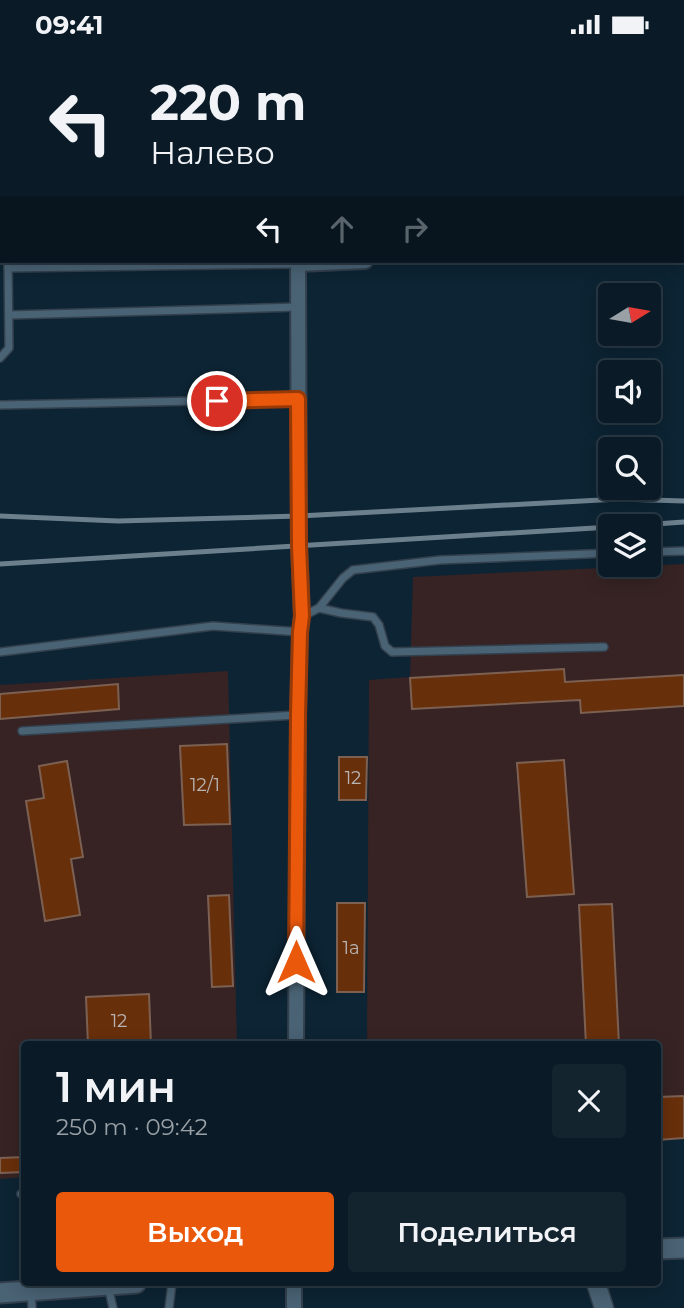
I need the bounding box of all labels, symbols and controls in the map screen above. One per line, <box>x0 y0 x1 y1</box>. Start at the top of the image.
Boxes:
text: 09:41 <box>35 9 103 41</box>
text: 220 m <box>150 73 306 132</box>
icon: left <box>35 77 126 168</box>
text: Налево <box>150 133 275 172</box>
icon: left <box>250 210 288 248</box>
icon: ahead <box>323 210 361 248</box>
icon: right <box>396 210 434 248</box>
north arrow <box>598 283 662 347</box>
map controls <box>598 283 661 577</box>
button: sound <box>598 360 661 423</box>
pin <box>187 371 247 431</box>
icon: arrive <box>198 382 236 420</box>
button: search <box>598 437 661 500</box>
button: layers <box>598 514 661 577</box>
house number: 12 <box>345 767 361 789</box>
house number: 12/1 <box>190 774 220 796</box>
position arrow <box>259 925 333 999</box>
house number: 1а <box>343 937 360 959</box>
house number: 12 <box>111 1010 127 1032</box>
text: 1 мин <box>56 1061 176 1113</box>
button: close <box>552 1064 626 1138</box>
text: 250 m · 09:42 <box>56 1113 208 1141</box>
button: Выход <box>56 1192 334 1272</box>
button: Поделиться <box>348 1192 626 1272</box>

